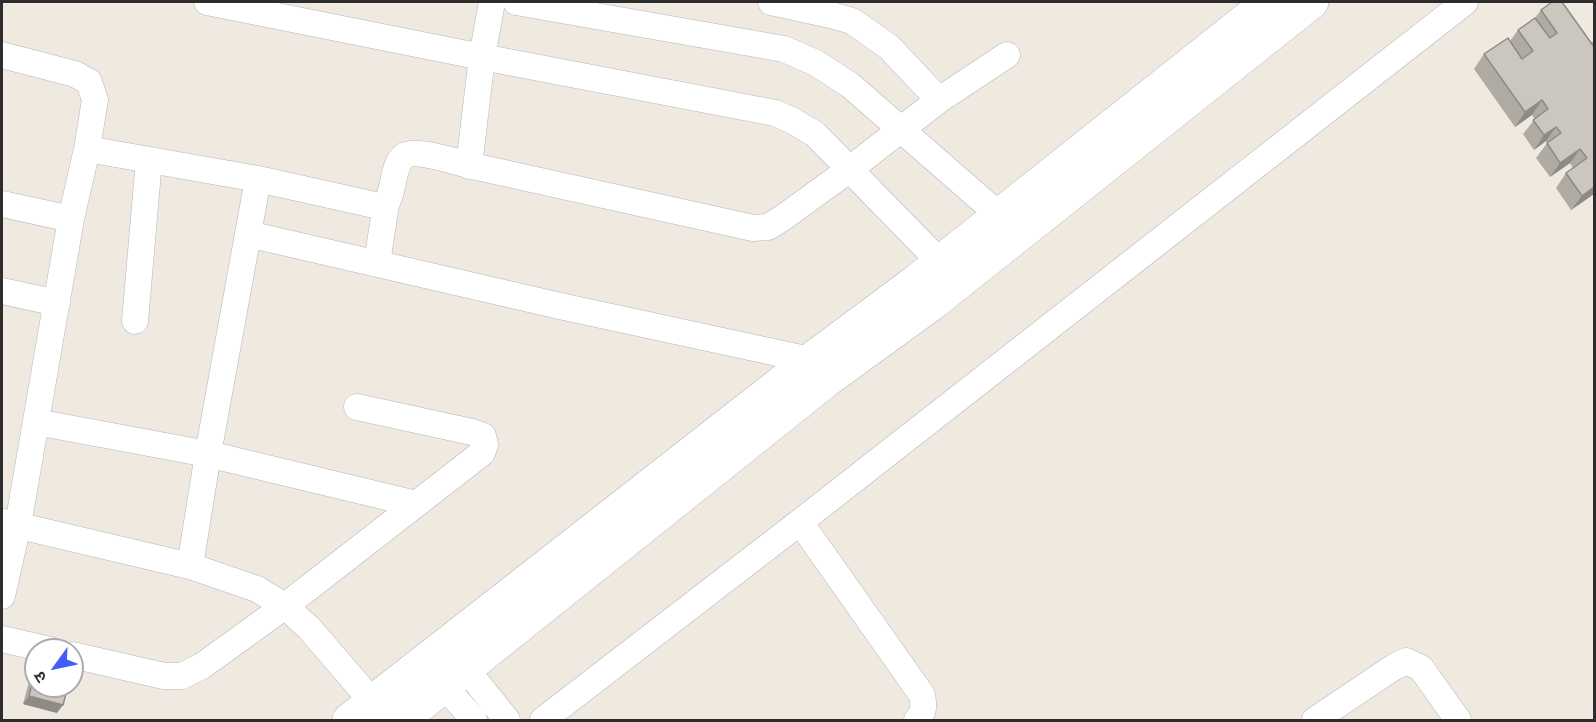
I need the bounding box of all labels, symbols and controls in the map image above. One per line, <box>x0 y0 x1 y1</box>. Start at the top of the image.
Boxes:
north arrow <box>24 638 84 698</box>
text: उ <box>30 668 51 686</box>

